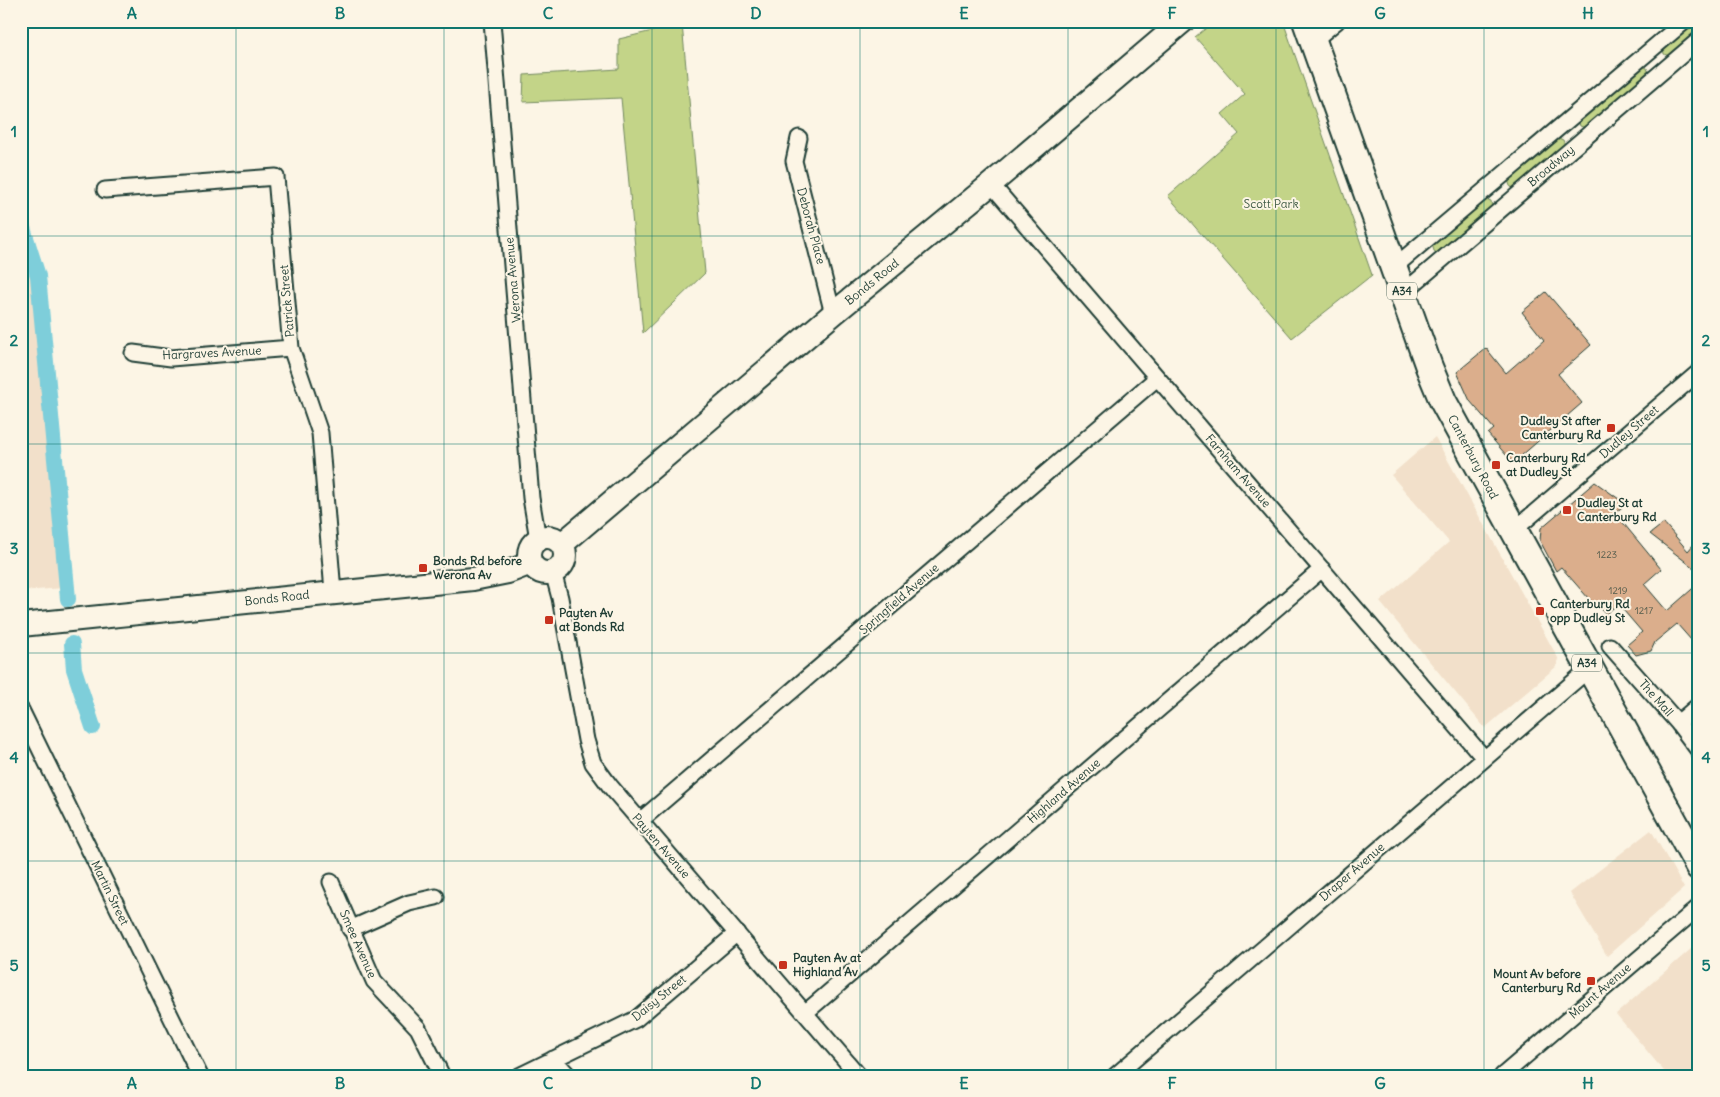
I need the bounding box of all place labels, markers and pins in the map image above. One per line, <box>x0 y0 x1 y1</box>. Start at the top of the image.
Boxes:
place label: Dudley St after Canterbury Rd <box>1520 413 1601 443</box>
marker: Dudley St after Canterbury Rd <box>1605 422 1617 434</box>
place label: Canterbury Rd at Dudley St <box>1506 450 1586 480</box>
marker: Canterbury Rd at Dudley St <box>1490 459 1502 471</box>
place label: Dudley St at Canterbury Rd <box>1577 495 1657 525</box>
marker: Dudley St at Canterbury Rd <box>1561 504 1573 516</box>
place label: Bonds Rd before Werona Av <box>433 553 523 582</box>
marker: Bonds Rd before Werona Av <box>417 562 429 574</box>
place label: Canterbury Rd opp Dudley St <box>1550 596 1630 626</box>
place label: Payten Av at Bonds Rd <box>559 605 624 634</box>
marker: Canterbury Rd opp Dudley St <box>1534 605 1546 617</box>
marker: Payten Av at Bonds Rd <box>543 614 555 626</box>
place label: Payten Av at Highland Av <box>793 950 862 980</box>
marker: Payten Av at Highland Av <box>777 959 789 971</box>
place label: Mount Av before Canterbury Rd <box>1493 966 1582 996</box>
marker: Mount Av before Canterbury Rd <box>1585 975 1597 987</box>

